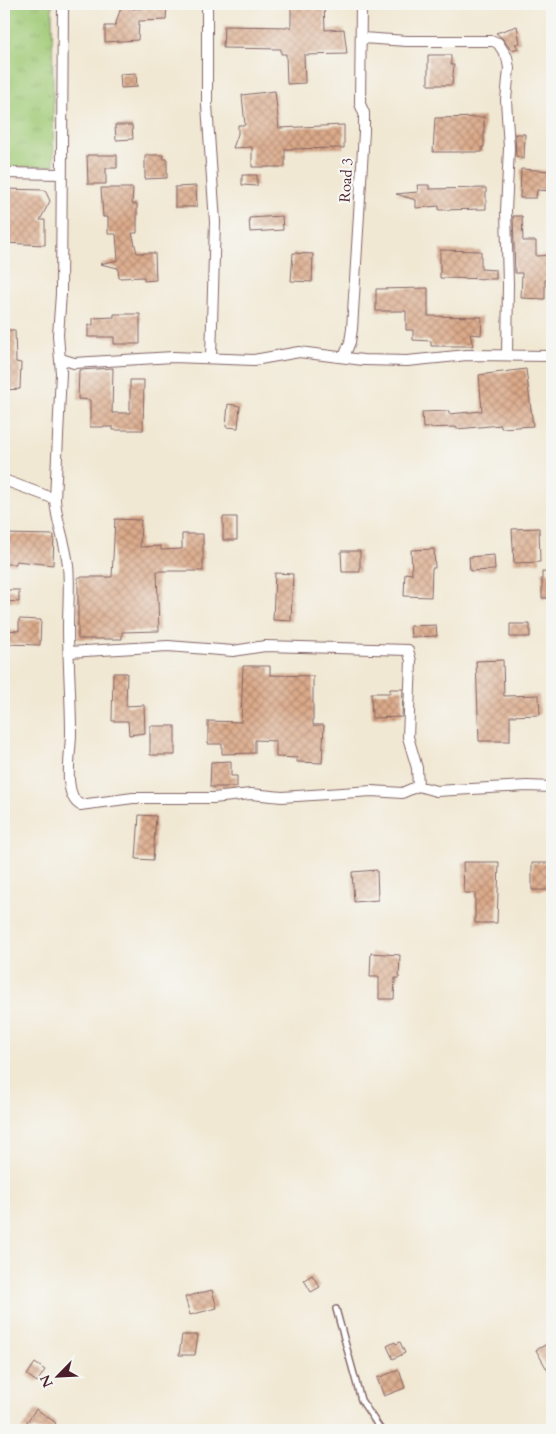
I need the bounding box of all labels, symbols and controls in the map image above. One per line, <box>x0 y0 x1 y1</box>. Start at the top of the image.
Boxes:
street label: Road 3 <box>334 157 358 203</box>
north arrow <box>32 1352 82 1402</box>
text: N <box>35 1372 58 1391</box>

